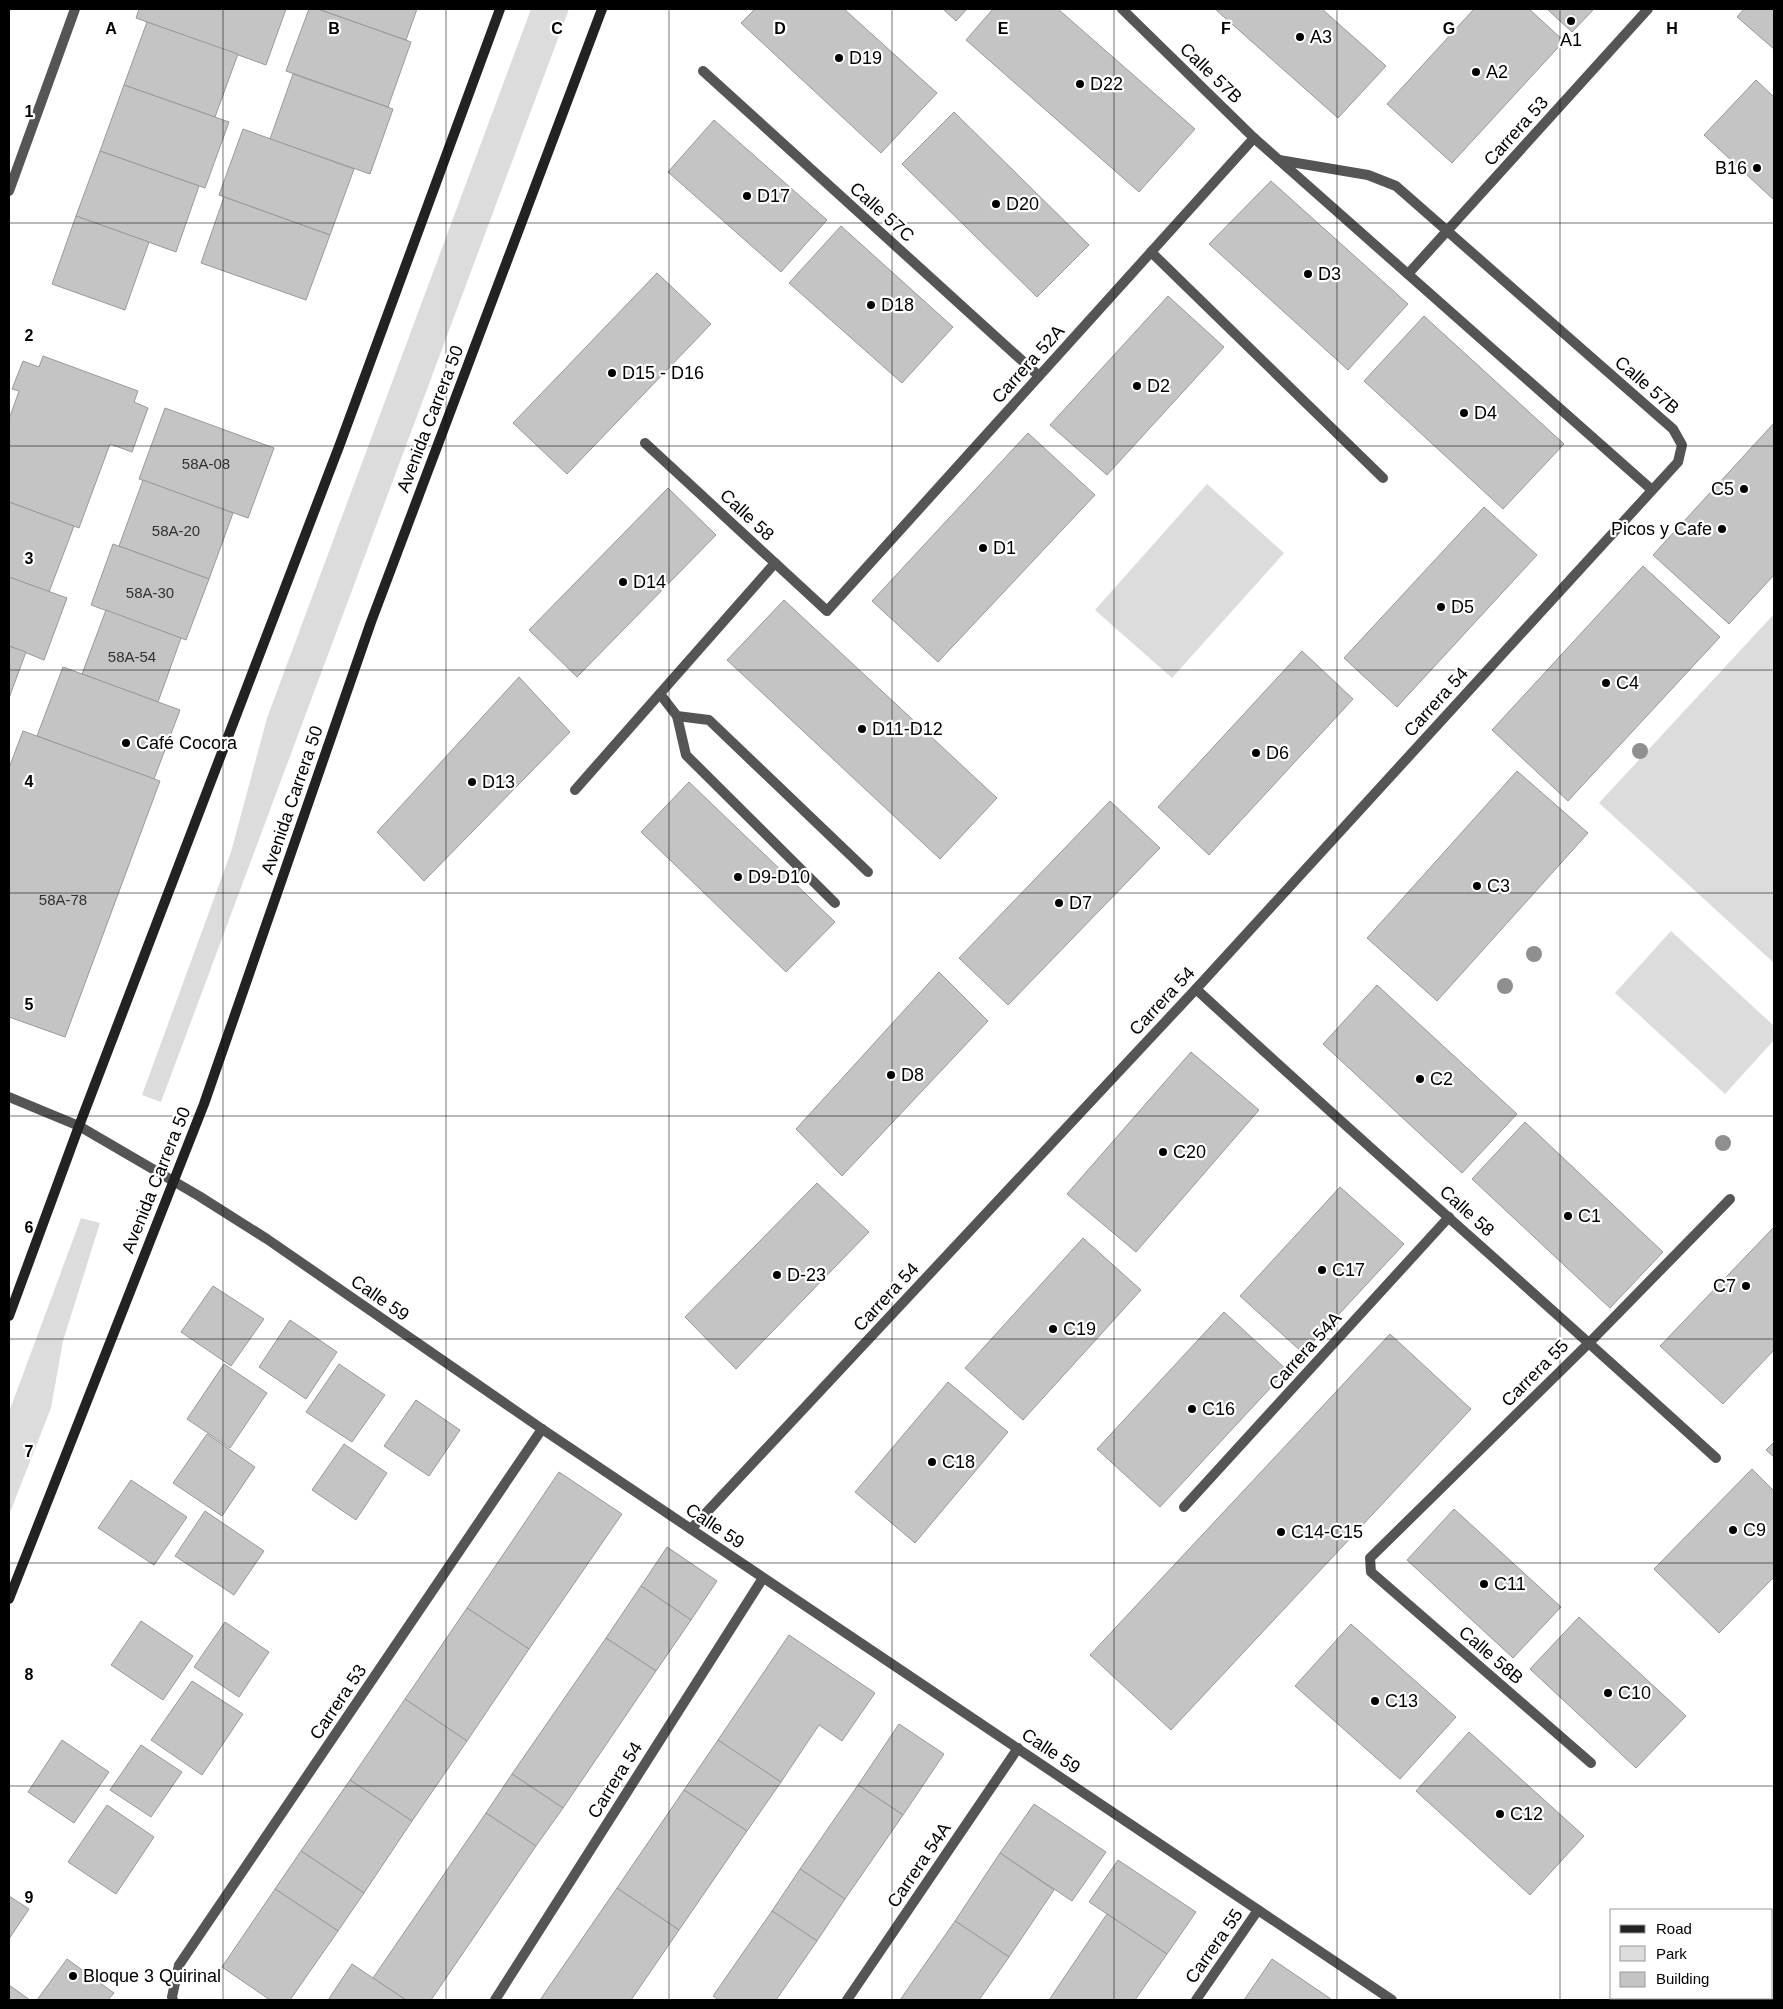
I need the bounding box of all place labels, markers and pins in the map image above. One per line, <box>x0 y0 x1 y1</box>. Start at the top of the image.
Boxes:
marker: A1 <box>1565 15 1577 27</box>
place label: A3 <box>1310 27 1332 47</box>
place label: A1 <box>1560 30 1582 50</box>
marker: A3 <box>1294 31 1306 43</box>
place label: D19 <box>849 48 882 68</box>
marker: D19 <box>833 52 845 64</box>
place label: A2 <box>1486 62 1508 82</box>
marker: A2 <box>1470 66 1482 78</box>
place label: D22 <box>1090 74 1123 94</box>
marker: D22 <box>1074 78 1086 90</box>
place label: B16 <box>1715 158 1747 178</box>
marker: B16 <box>1751 162 1763 174</box>
place label: D17 <box>757 186 790 206</box>
marker: D17 <box>741 190 753 202</box>
place label: D20 <box>1006 194 1039 214</box>
marker: D20 <box>990 198 1002 210</box>
place label: D3 <box>1318 264 1341 284</box>
marker: D3 <box>1302 268 1314 280</box>
place label: D18 <box>881 295 914 315</box>
marker: D18 <box>865 299 877 311</box>
place label: D15 - D16 <box>622 363 704 383</box>
marker: D15 - D16 <box>606 367 618 379</box>
place label: D2 <box>1147 376 1170 396</box>
marker: D2 <box>1131 380 1143 392</box>
place label: D4 <box>1474 403 1497 423</box>
marker: D4 <box>1458 407 1470 419</box>
place label: C5 <box>1711 479 1734 499</box>
marker: C5 <box>1738 483 1750 495</box>
place label: Picos y Cafe <box>1611 519 1712 539</box>
marker: Picos y Cafe <box>1716 523 1728 535</box>
place label: D1 <box>993 538 1016 558</box>
marker: D1 <box>977 542 989 554</box>
place label: D14 <box>633 572 666 592</box>
marker: D14 <box>617 576 629 588</box>
place label: D5 <box>1451 597 1474 617</box>
marker: D5 <box>1435 601 1447 613</box>
place label: C4 <box>1616 673 1639 693</box>
marker: C4 <box>1600 677 1612 689</box>
place label: D11-D12 <box>872 719 943 739</box>
marker: D11-D12 <box>856 723 868 735</box>
place label: Café Cocora <box>136 733 238 753</box>
marker: Café Cocora <box>120 737 132 749</box>
place label: D6 <box>1266 743 1289 763</box>
marker: D6 <box>1250 747 1262 759</box>
place label: D13 <box>482 772 515 792</box>
marker: D13 <box>466 776 478 788</box>
place label: D9-D10 <box>748 867 810 887</box>
marker: D9-D10 <box>732 871 744 883</box>
place label: C3 <box>1487 876 1510 896</box>
marker: C3 <box>1471 880 1483 892</box>
place label: D7 <box>1069 893 1092 913</box>
marker: D7 <box>1053 897 1065 909</box>
place label: D8 <box>901 1065 924 1085</box>
marker: D8 <box>885 1069 897 1081</box>
place label: C2 <box>1430 1069 1453 1089</box>
marker: C2 <box>1414 1073 1426 1085</box>
place label: C20 <box>1173 1142 1206 1162</box>
marker: C20 <box>1157 1146 1169 1158</box>
place label: C1 <box>1578 1206 1601 1226</box>
marker: C1 <box>1562 1210 1574 1222</box>
place label: C17 <box>1332 1260 1365 1280</box>
marker: C17 <box>1316 1264 1328 1276</box>
place label: D-23 <box>787 1265 826 1285</box>
marker: D-23 <box>771 1269 783 1281</box>
place label: C7 <box>1713 1276 1736 1296</box>
marker: C7 <box>1740 1280 1752 1292</box>
place label: C19 <box>1063 1319 1096 1339</box>
marker: C19 <box>1047 1323 1059 1335</box>
place label: C16 <box>1202 1399 1235 1419</box>
marker: C16 <box>1186 1403 1198 1415</box>
place label: C18 <box>942 1452 975 1472</box>
marker: C18 <box>926 1456 938 1468</box>
place label: C9 <box>1743 1520 1766 1540</box>
place label: C14-C15 <box>1291 1522 1363 1542</box>
marker: C9 <box>1727 1524 1739 1536</box>
marker: C14-C15 <box>1275 1526 1287 1538</box>
place label: C11 <box>1494 1574 1526 1594</box>
marker: C11 <box>1478 1578 1490 1590</box>
place label: C10 <box>1618 1683 1651 1703</box>
marker: C10 <box>1602 1687 1614 1699</box>
place label: C13 <box>1385 1691 1418 1711</box>
marker: C13 <box>1369 1695 1381 1707</box>
place label: C12 <box>1510 1804 1543 1824</box>
marker: C12 <box>1494 1808 1506 1820</box>
place label: Bloque 3 Quirinal <box>83 1966 221 1986</box>
marker: Bloque 3 Quirinal <box>67 1970 79 1982</box>

